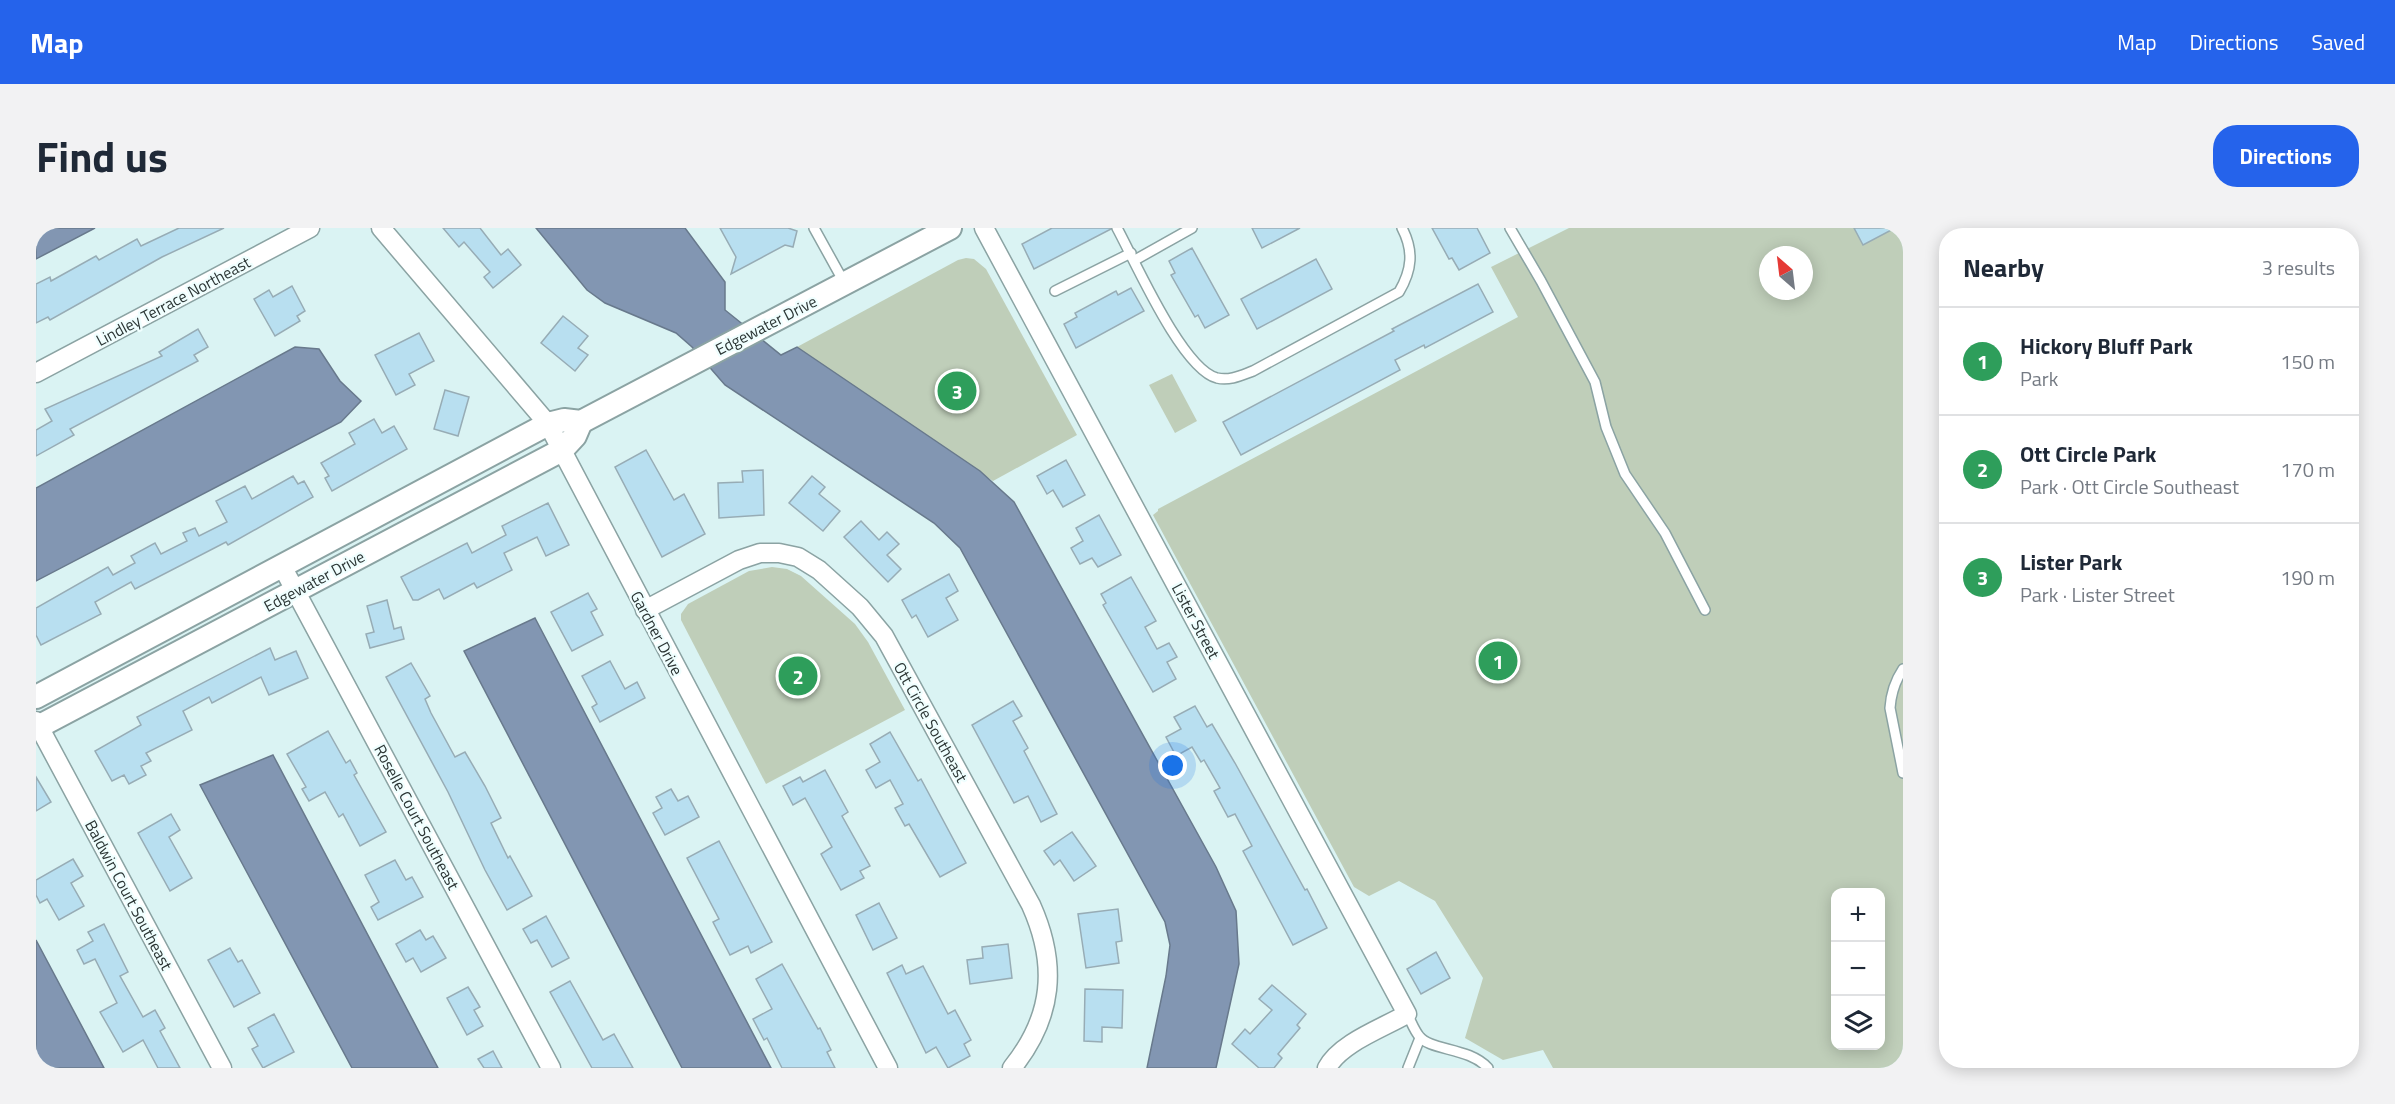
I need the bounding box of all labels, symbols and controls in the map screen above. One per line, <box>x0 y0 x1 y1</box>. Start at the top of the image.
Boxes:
text: Map <box>30 21 84 64</box>
text: Map <box>2117 26 2157 58</box>
text: Directions <box>2190 26 2279 58</box>
text: Saved <box>2312 26 2365 58</box>
text: Find us <box>36 124 168 188</box>
button: Directions <box>2213 125 2359 187</box>
north arrow <box>1759 246 1813 300</box>
text: Nearby <box>1963 248 2044 287</box>
street label: Lindley Terrace Northeast <box>92 250 255 352</box>
text: 3 results <box>2262 252 2335 283</box>
street label: Edgewater Drive <box>711 289 821 361</box>
text: Hickory Bluff Park <box>2020 329 2193 363</box>
text: 1 <box>1977 346 1988 377</box>
text: 150 m <box>2280 346 2335 377</box>
text: Park <box>2020 363 2058 394</box>
pin: 3 <box>938 368 976 414</box>
text: Ott Circle Park <box>2020 437 2156 471</box>
text: 2 <box>1977 454 1988 485</box>
text: 170 m <box>2280 454 2335 485</box>
text: Park · Ott Circle Southeast <box>2020 471 2239 502</box>
street label: Edgewater Drive <box>259 544 369 618</box>
text: Lister Park <box>2020 545 2122 579</box>
text: 3 <box>1977 562 1988 593</box>
text: 190 m <box>2280 562 2335 593</box>
street label: Lister Street <box>1166 579 1226 663</box>
text: Park · Lister Street <box>2020 579 2175 610</box>
street label: Gardner Drive <box>625 587 689 679</box>
pin: 1 <box>1478 638 1518 684</box>
pin: 2 <box>778 654 818 698</box>
street label: Ott Circle Southeast <box>888 658 974 787</box>
street label: Roselle Court Southeast <box>368 740 466 894</box>
your location <box>1158 751 1187 780</box>
street label: Baldwin Court Southeast <box>79 816 179 975</box>
map controls <box>1831 888 1885 1050</box>
button: + <box>1831 888 1885 942</box>
button: − <box>1831 942 1885 996</box>
button: layers <box>1831 996 1885 1050</box>

